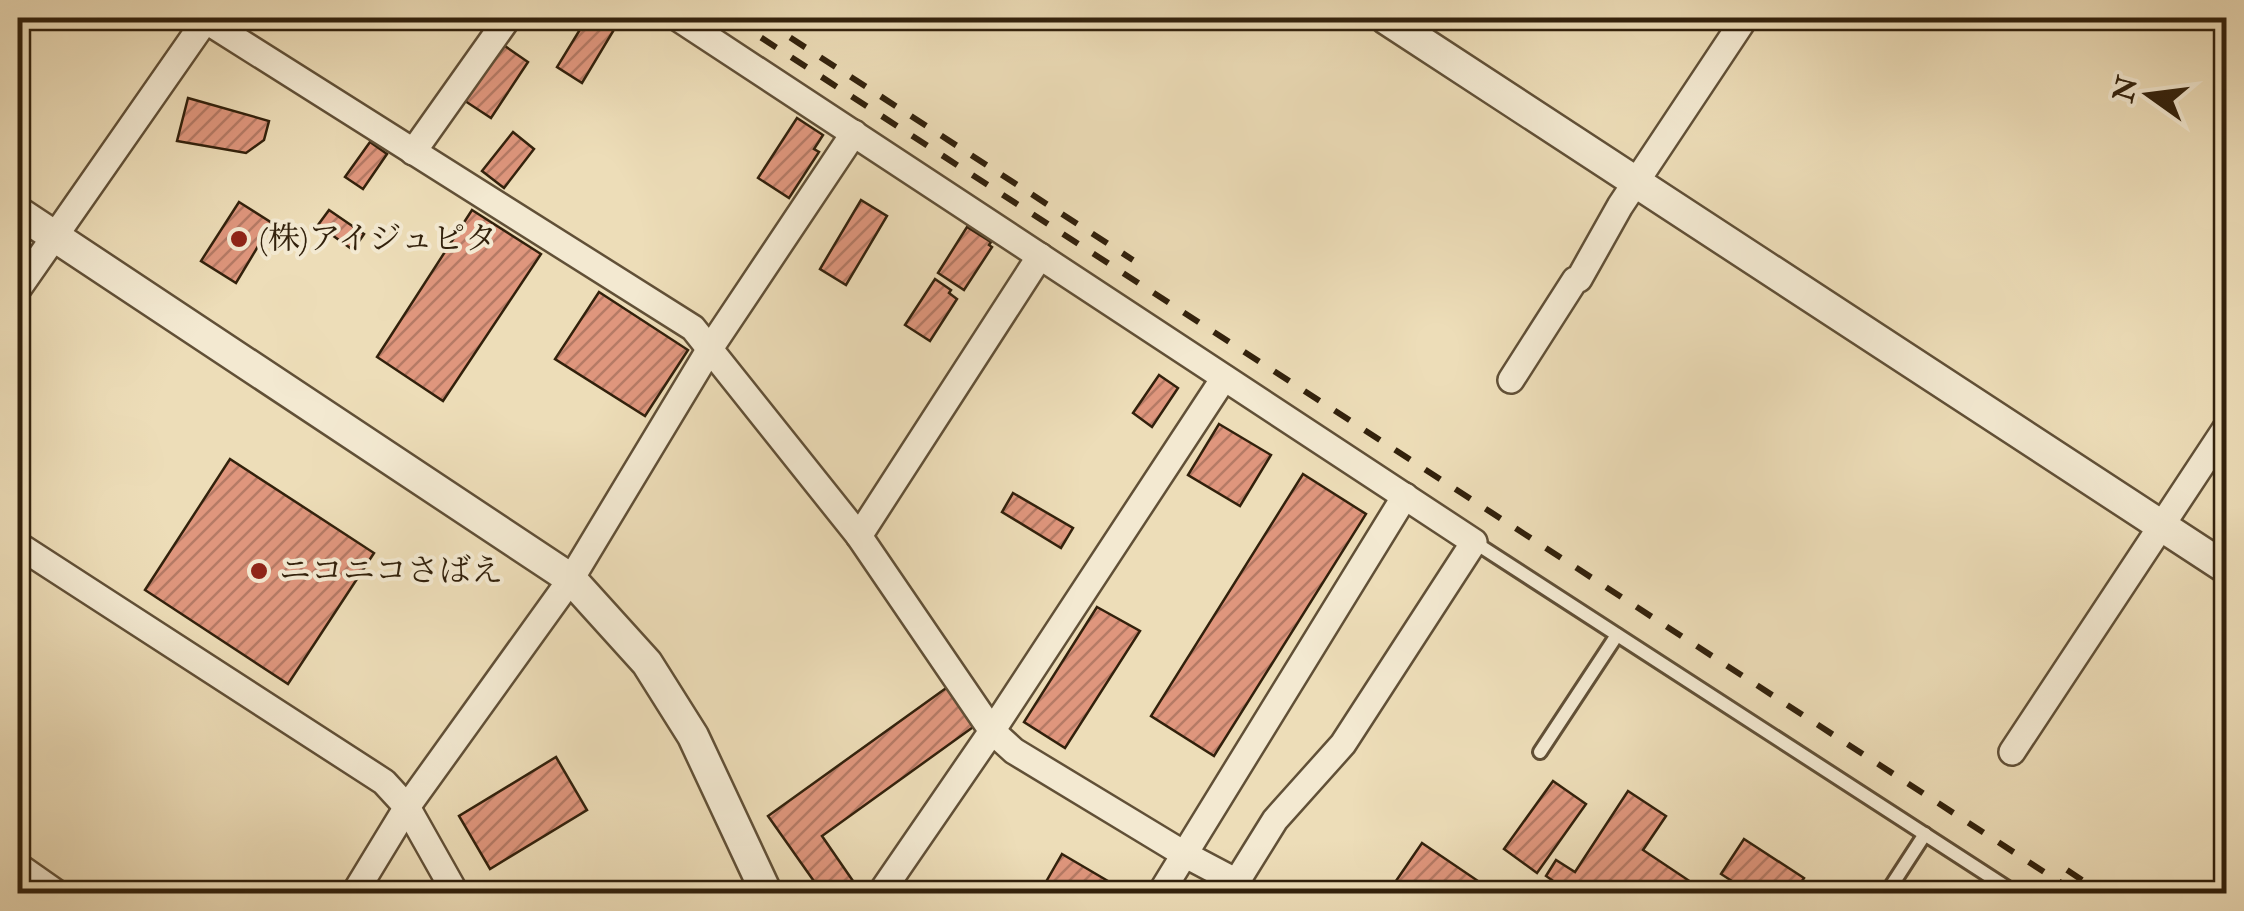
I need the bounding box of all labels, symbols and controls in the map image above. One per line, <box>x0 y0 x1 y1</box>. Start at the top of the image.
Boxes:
north arrow <box>2099 45 2199 145</box>
text: N <box>2106 72 2146 107</box>
place label: (株)アイジュピタ <box>259 219 497 259</box>
marker: (株)アイジュピタ <box>228 228 250 250</box>
place label: ニコニコさばえ <box>279 551 503 591</box>
marker: ニコニコさばえ <box>248 560 270 582</box>

